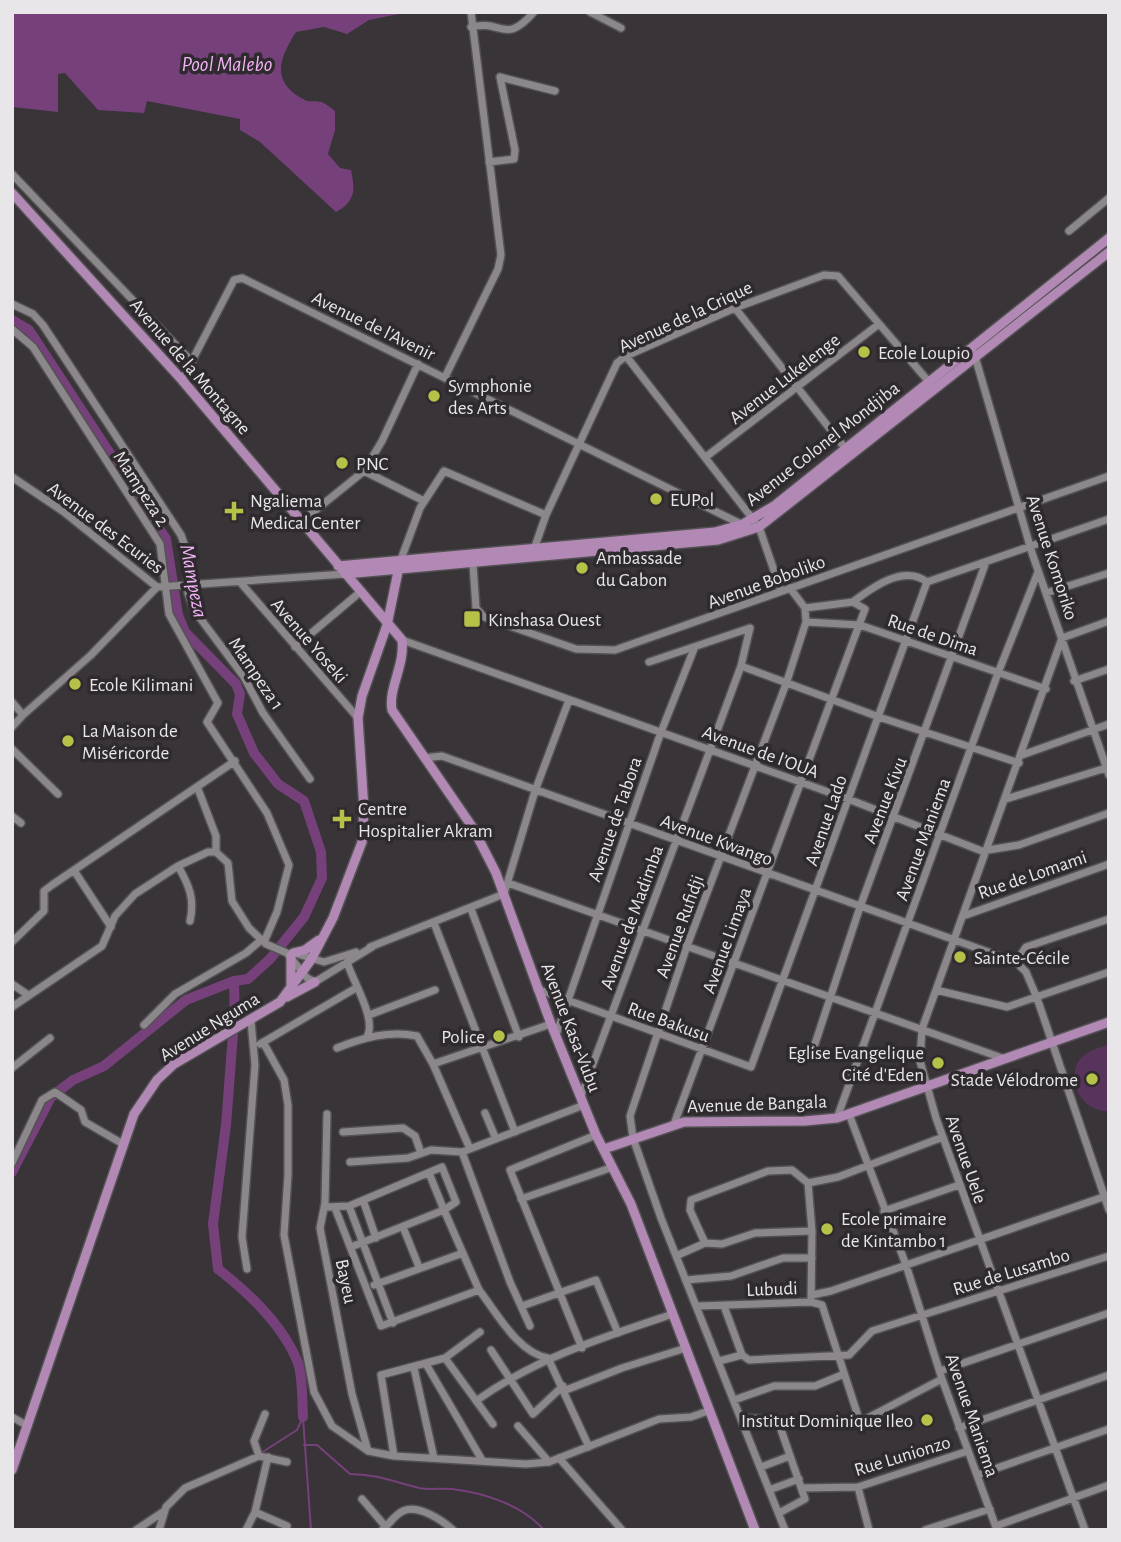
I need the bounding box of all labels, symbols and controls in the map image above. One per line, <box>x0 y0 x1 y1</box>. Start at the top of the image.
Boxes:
water label: Pool Malebo <box>182 54 272 75</box>
street label: Avenue de la Crique <box>616 278 755 357</box>
street label: Avenue de l'Avenir <box>309 288 438 364</box>
street label: Avenue de la Montagne <box>126 295 254 439</box>
street label: Avenue Lukelenge <box>726 330 844 428</box>
marker: Ecole Loupio <box>856 344 872 360</box>
place label: Ecole Loupio <box>878 344 970 363</box>
place label: Symphonie des Arts <box>448 377 532 418</box>
street label: Avenue Colonel Mondjiba <box>743 378 903 510</box>
marker: Symphonie des Arts <box>426 388 442 404</box>
street label: Mampeza 2 <box>110 448 172 530</box>
marker: PNC <box>334 455 350 471</box>
place label: PNC <box>356 455 389 474</box>
street label: Avenue des Ecuries <box>44 479 166 578</box>
marker: EUPol <box>648 491 664 507</box>
place label: EUPol <box>670 491 714 510</box>
place label: Ngaliema Medical Center <box>250 492 360 533</box>
street label: Avenue Komoriko <box>1022 493 1081 622</box>
marker: Ngaliema Medical Center <box>224 501 244 521</box>
water label: Mampeza <box>175 542 211 620</box>
place label: Ambassade du Gabon <box>596 549 682 590</box>
street label: Avenue Boboliko <box>705 552 828 613</box>
marker: Ambassade du Gabon <box>574 560 590 576</box>
street label: Avenue Yoseki <box>267 595 351 687</box>
marker: Kinshasa Ouest <box>462 609 482 629</box>
place label: Kinshasa Ouest <box>488 611 601 630</box>
street label: Rue de Dima <box>885 611 980 660</box>
street label: Mampeza 1 <box>225 634 287 714</box>
marker: Ecole Kilimani <box>67 676 83 692</box>
place label: Ecole Kilimani <box>89 676 193 695</box>
place label: La Maison de Miséricorde <box>82 722 178 763</box>
street label: Avenue de l’OUA <box>700 723 821 782</box>
marker: La Maison de Miséricorde <box>60 733 76 749</box>
street label: Avenue de Tabora <box>585 754 646 884</box>
street label: Avenue Kivu <box>860 754 911 847</box>
street label: Avenue Lado <box>802 773 851 868</box>
street label: Avenue Maniema <box>892 775 954 903</box>
place label: Centre Hospitalier Akram <box>358 800 493 841</box>
marker: Centre Hospitalier Akram <box>332 809 352 829</box>
street label: Avenue Kwango <box>658 811 775 869</box>
street label: Avenue de Madimba <box>597 843 667 992</box>
street label: Rue de Lomami <box>976 848 1089 903</box>
street label: Avenue Rufidji <box>653 872 708 981</box>
street label: Avenue Limaya <box>699 885 755 996</box>
marker: Sainte-Cécile <box>952 949 968 965</box>
place label: Sainte-Cécile <box>974 949 1070 968</box>
street label: Avenue Kasa-Vubu <box>537 960 604 1095</box>
street label: Avenue Nguma <box>157 989 263 1065</box>
street label: Rue Bakusu <box>625 999 712 1046</box>
place label: Police <box>441 1028 485 1047</box>
marker: Police <box>491 1028 507 1044</box>
place label: Eglise Evangelique Cité d'Eden <box>788 1044 924 1085</box>
marker: Eglise Evangelique Cité d'Eden <box>930 1055 946 1071</box>
place label: Stade Vélodrome <box>951 1071 1078 1090</box>
marker: Stade Vélodrome <box>1084 1071 1100 1087</box>
street label: Avenue de Bangala <box>687 1093 828 1116</box>
street label: Avenue Uele <box>942 1113 990 1206</box>
place label: Ecole primaire de Kintambo 1 <box>841 1210 947 1251</box>
marker: Ecole primaire de Kintambo 1 <box>819 1221 835 1237</box>
street label: Rue de Lusambo <box>951 1246 1072 1299</box>
street label: Bayeu <box>332 1257 360 1306</box>
street label: Lubudi <box>746 1279 798 1300</box>
street label: Avenue Maniema <box>942 1351 1002 1480</box>
place label: Institut Dominique Ileo <box>741 1412 913 1431</box>
marker: Institut Dominique Ileo <box>919 1412 935 1428</box>
street label: Rue Lunionzo <box>852 1433 953 1480</box>

